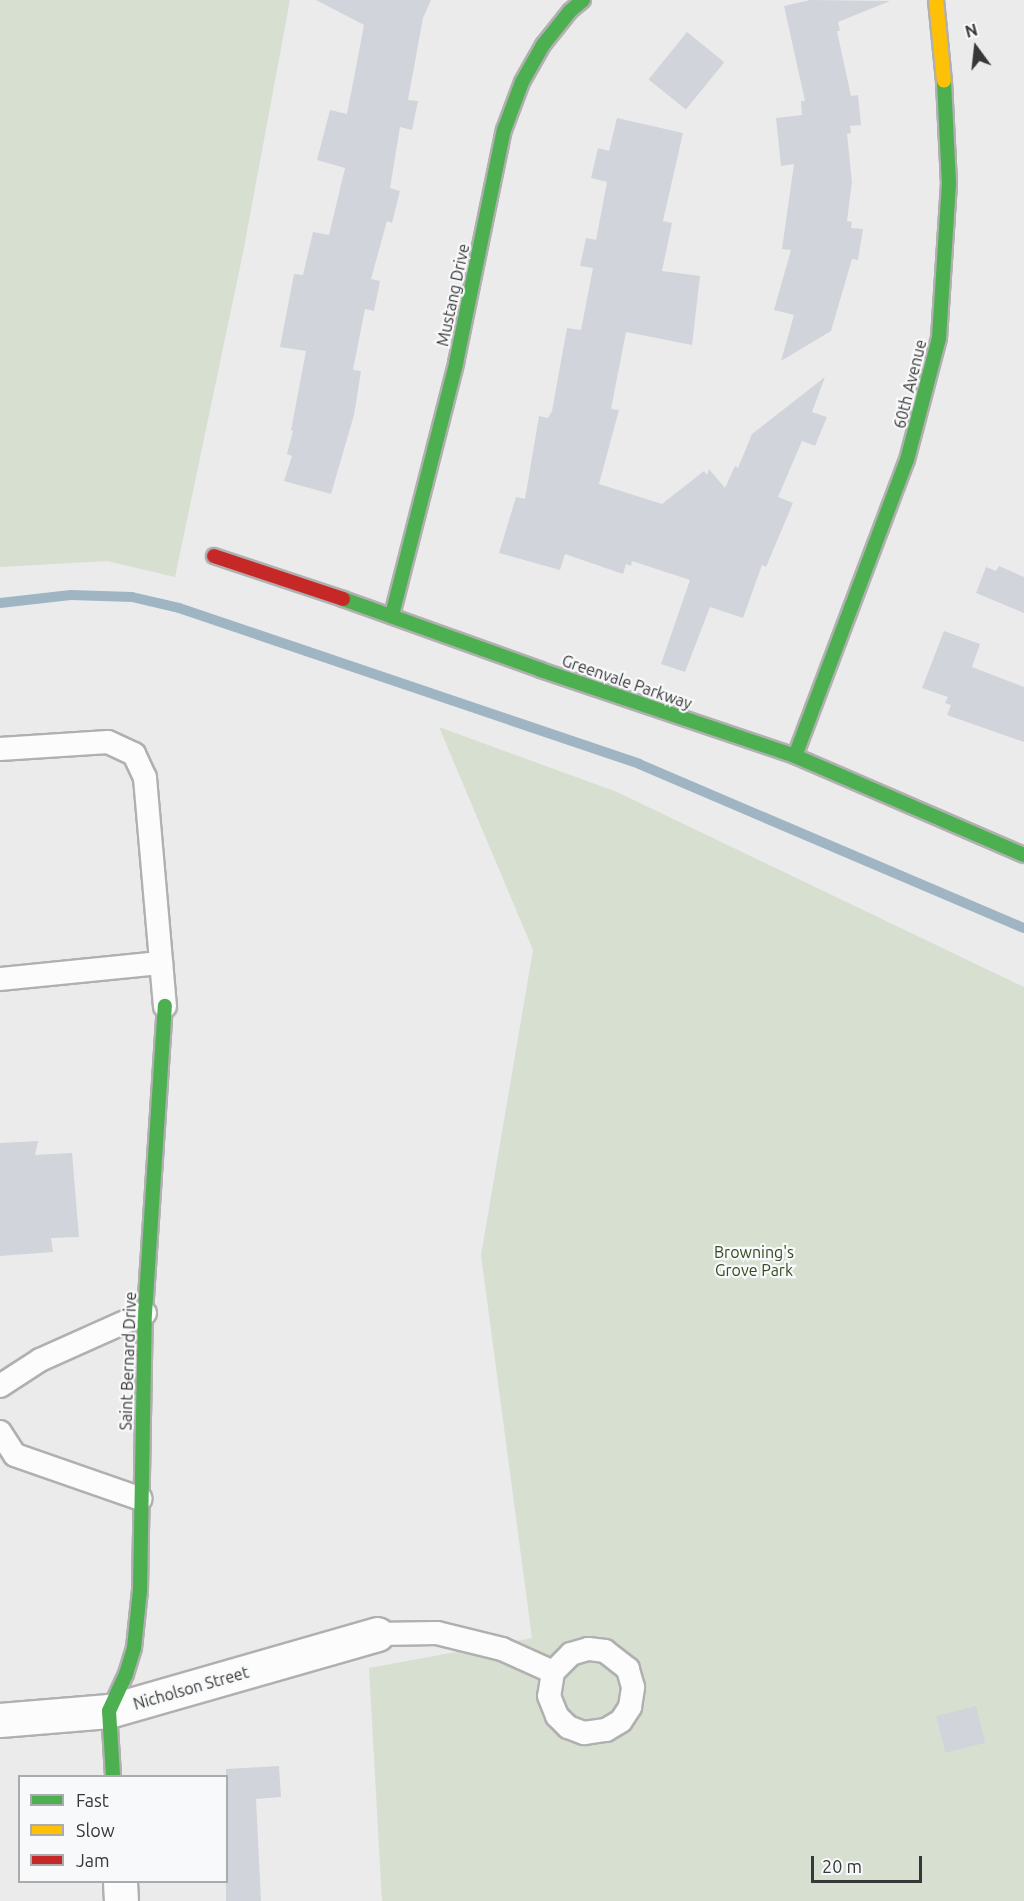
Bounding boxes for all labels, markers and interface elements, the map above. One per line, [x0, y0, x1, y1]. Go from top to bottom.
north arrow [946, 18, 1006, 78]
text: N [963, 20, 979, 41]
street label: Mustang Drive [433, 242, 473, 348]
street label: 60th Avenue [890, 338, 930, 430]
street label: Greenvale Parkway [559, 651, 695, 713]
park label: Browning's Grove Park [714, 1242, 794, 1280]
street label: Saint Bernard Drive [116, 1291, 140, 1431]
street label: Nicholson Street [131, 1662, 251, 1714]
legend [18, 1775, 228, 1883]
text: Fast [76, 1790, 109, 1810]
text: Slow [76, 1820, 115, 1840]
scale bar [814, 1844, 925, 1882]
text: Jam [76, 1850, 110, 1870]
text: 20 m [822, 1856, 862, 1876]

